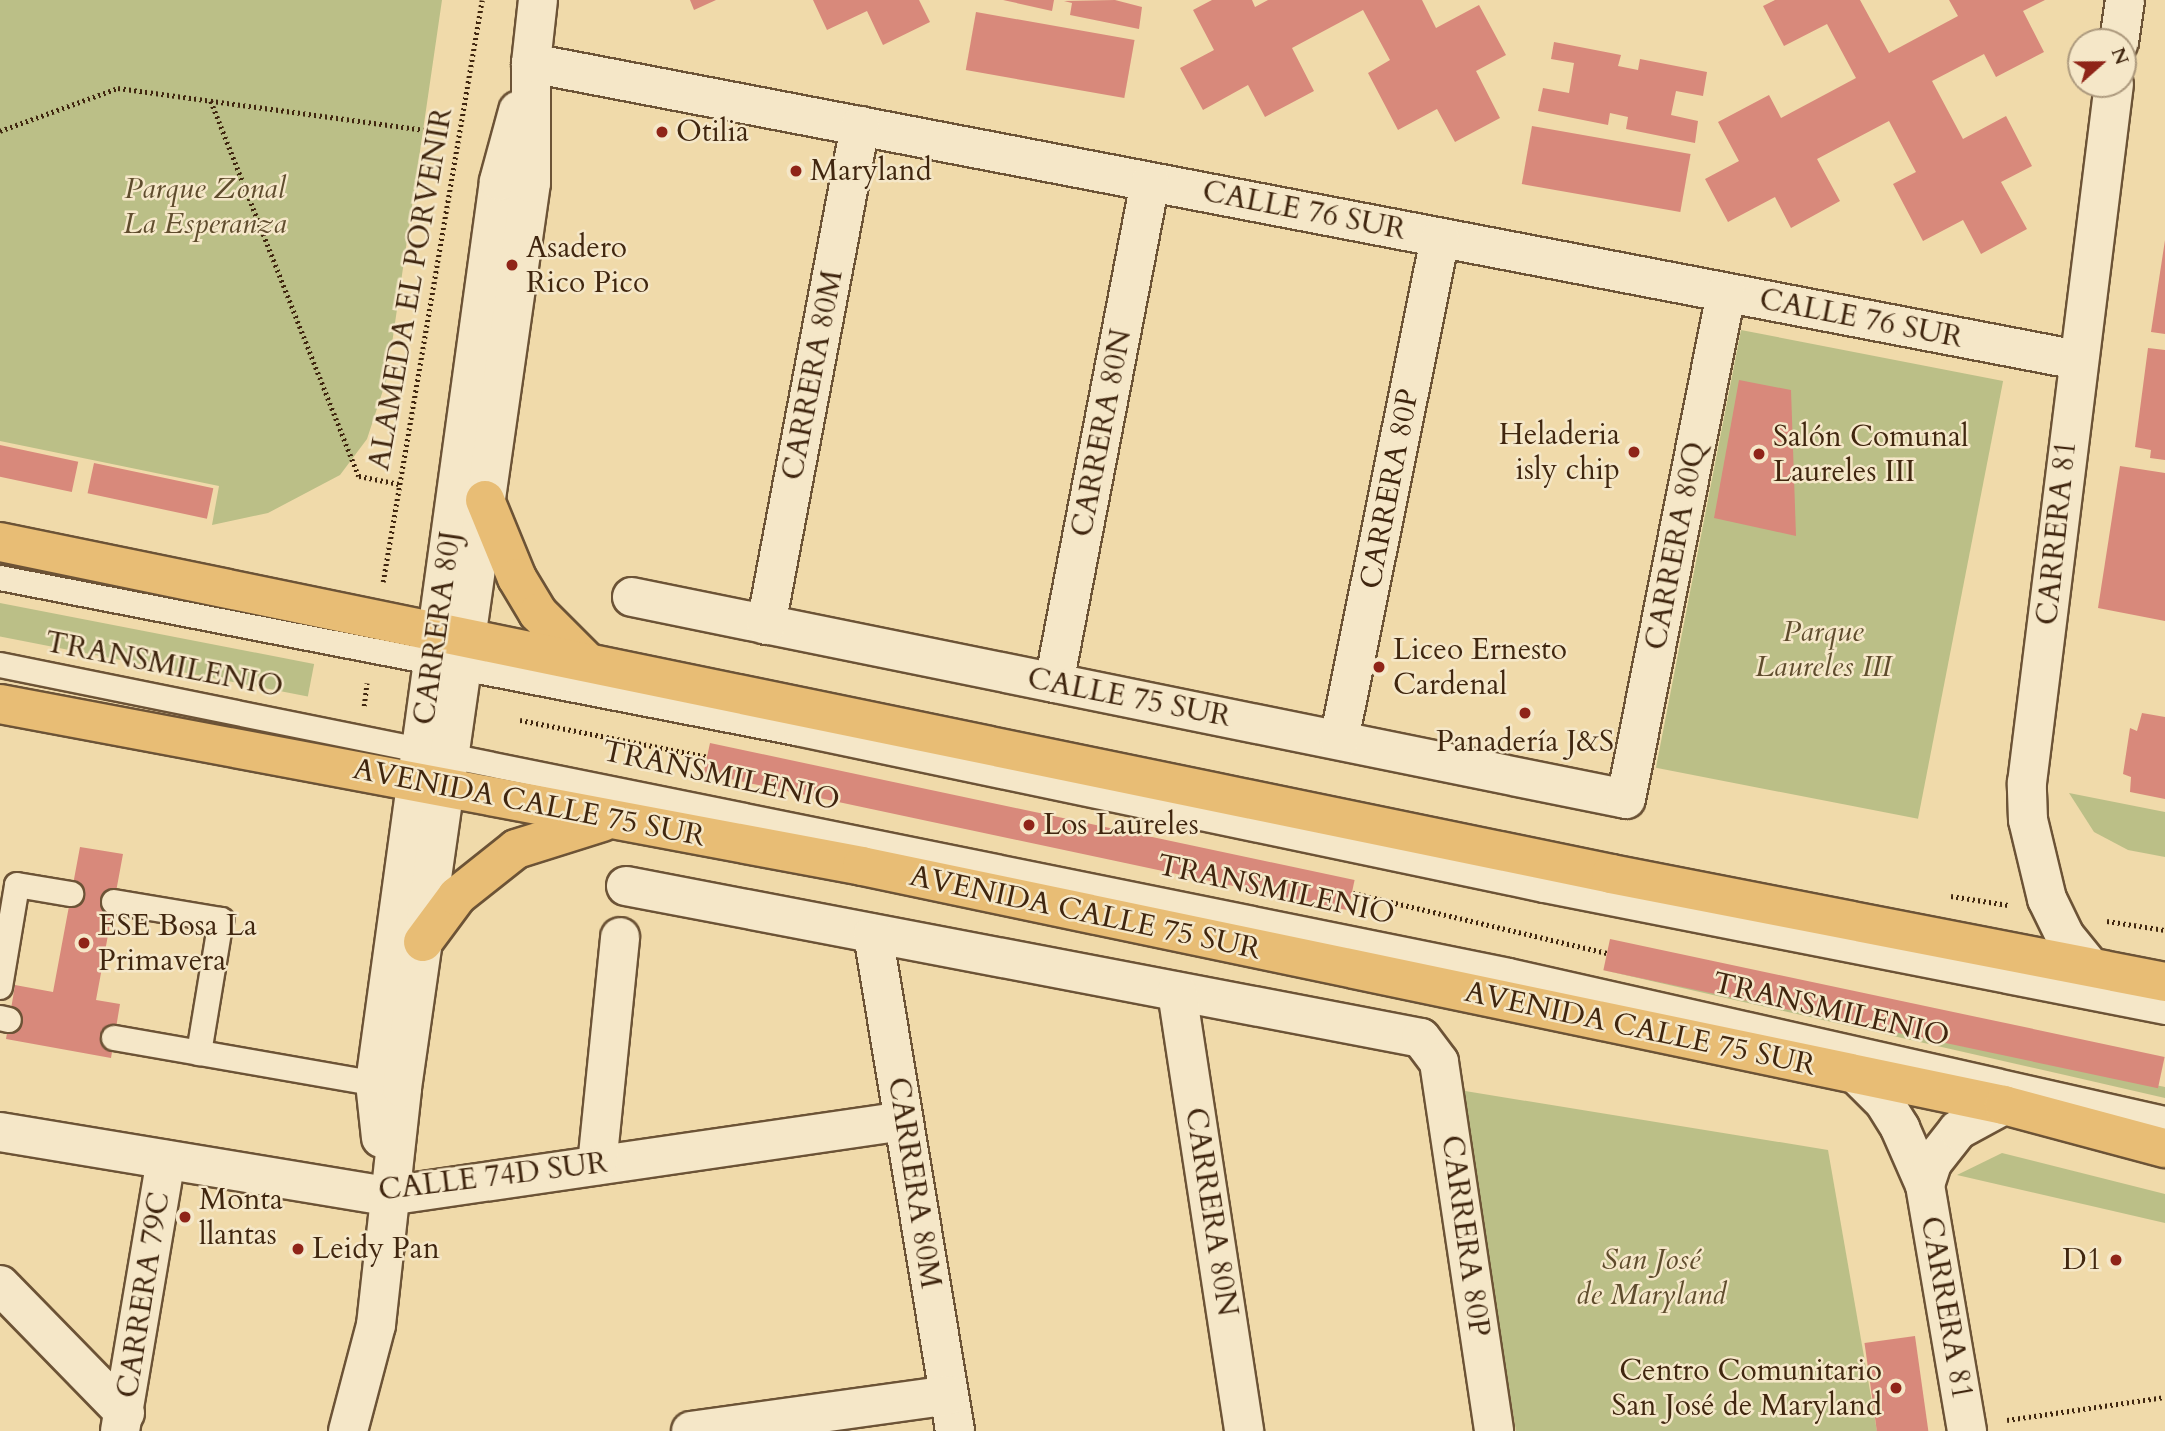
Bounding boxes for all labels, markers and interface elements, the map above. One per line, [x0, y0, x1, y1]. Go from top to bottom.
north arrow [2067, 28, 2137, 98]
text: N [2105, 44, 2135, 69]
street label: ALAMEDA EL PORVENIR [361, 105, 461, 473]
place label: Otilia [676, 114, 749, 150]
marker: Otilia [654, 124, 670, 140]
place label: Maryland [810, 153, 932, 189]
marker: Maryland [788, 163, 804, 179]
park label: Parque Zonal La Esperanza [123, 171, 287, 242]
street label: CALLE 76 SUR [1199, 174, 1409, 248]
place label: Asadero Rico Pico [526, 230, 649, 300]
marker: Asadero Rico Pico [504, 257, 520, 273]
street label: CARRERA 80M [775, 267, 851, 483]
street label: CALLE 76 SUR [1756, 282, 1966, 356]
street label: CARRERA 80N [1064, 326, 1140, 540]
street label: CARRERA 80P [1353, 386, 1427, 592]
place label: Heladeria isly chip [1499, 417, 1620, 488]
place label: Salón Comunal Laureles III [1773, 419, 1969, 490]
street label: CARRERA 80Q [1638, 439, 1714, 653]
street label: CARRERA 81 [2029, 439, 2085, 627]
marker: Heladeria isly chip [1626, 444, 1642, 460]
marker: Salón Comunal Laureles III [1751, 446, 1767, 462]
street label: CARRERA 80J [407, 529, 469, 727]
park label: Parque Laureles III [1755, 614, 1891, 684]
street label: TRANSMILENIO [42, 624, 286, 706]
place label: Liceo Ernesto Cardenal [1393, 632, 1567, 702]
marker: Liceo Ernesto Cardenal [1371, 659, 1387, 675]
street label: CALLE 75 SUR [1024, 661, 1234, 735]
marker: Panadería J&S [1517, 705, 1533, 721]
place label: Panadería J&S [1436, 724, 1614, 760]
street label: TRANSMILENIO [599, 733, 843, 819]
street label: AVENIDA CALLE 75 SUR [350, 751, 708, 855]
place label: Los Laureles [1043, 807, 1199, 843]
marker: Los Laureles [1021, 817, 1037, 833]
street label: TRANSMILENIO [1154, 847, 1398, 933]
street label: AVENIDA CALLE 75 SUR [906, 858, 1264, 968]
place label: ESE Bosa La Primavera [98, 908, 257, 978]
marker: ESE Bosa La Primavera [76, 935, 92, 951]
street label: TRANSMILENIO [1709, 965, 1953, 1055]
street label: AVENIDA CALLE 75 SUR [1461, 974, 1819, 1084]
street label: CARRERA 80M [880, 1075, 948, 1291]
street label: CARRERA 80N [1177, 1105, 1245, 1319]
street label: CARRERA 80P [1433, 1133, 1497, 1339]
street label: CALLE 74D SUR [376, 1145, 610, 1209]
place label: Monta llantas [199, 1182, 283, 1252]
street label: CARRERA 79C [110, 1189, 178, 1401]
marker: Monta llantas [177, 1209, 193, 1225]
street label: CARRERA 81 [1912, 1214, 1980, 1402]
place label: Leidy Pan [312, 1231, 440, 1267]
marker: Leidy Pan [290, 1241, 306, 1257]
park label: San José de Maryland [1576, 1242, 1726, 1312]
place label: D1 [2062, 1242, 2102, 1278]
marker: D1 [2108, 1252, 2124, 1268]
place label: Centro Comunitario San José de Maryland [1612, 1353, 1882, 1424]
marker: Centro Comunitario San José de Maryland [1888, 1380, 1904, 1396]

